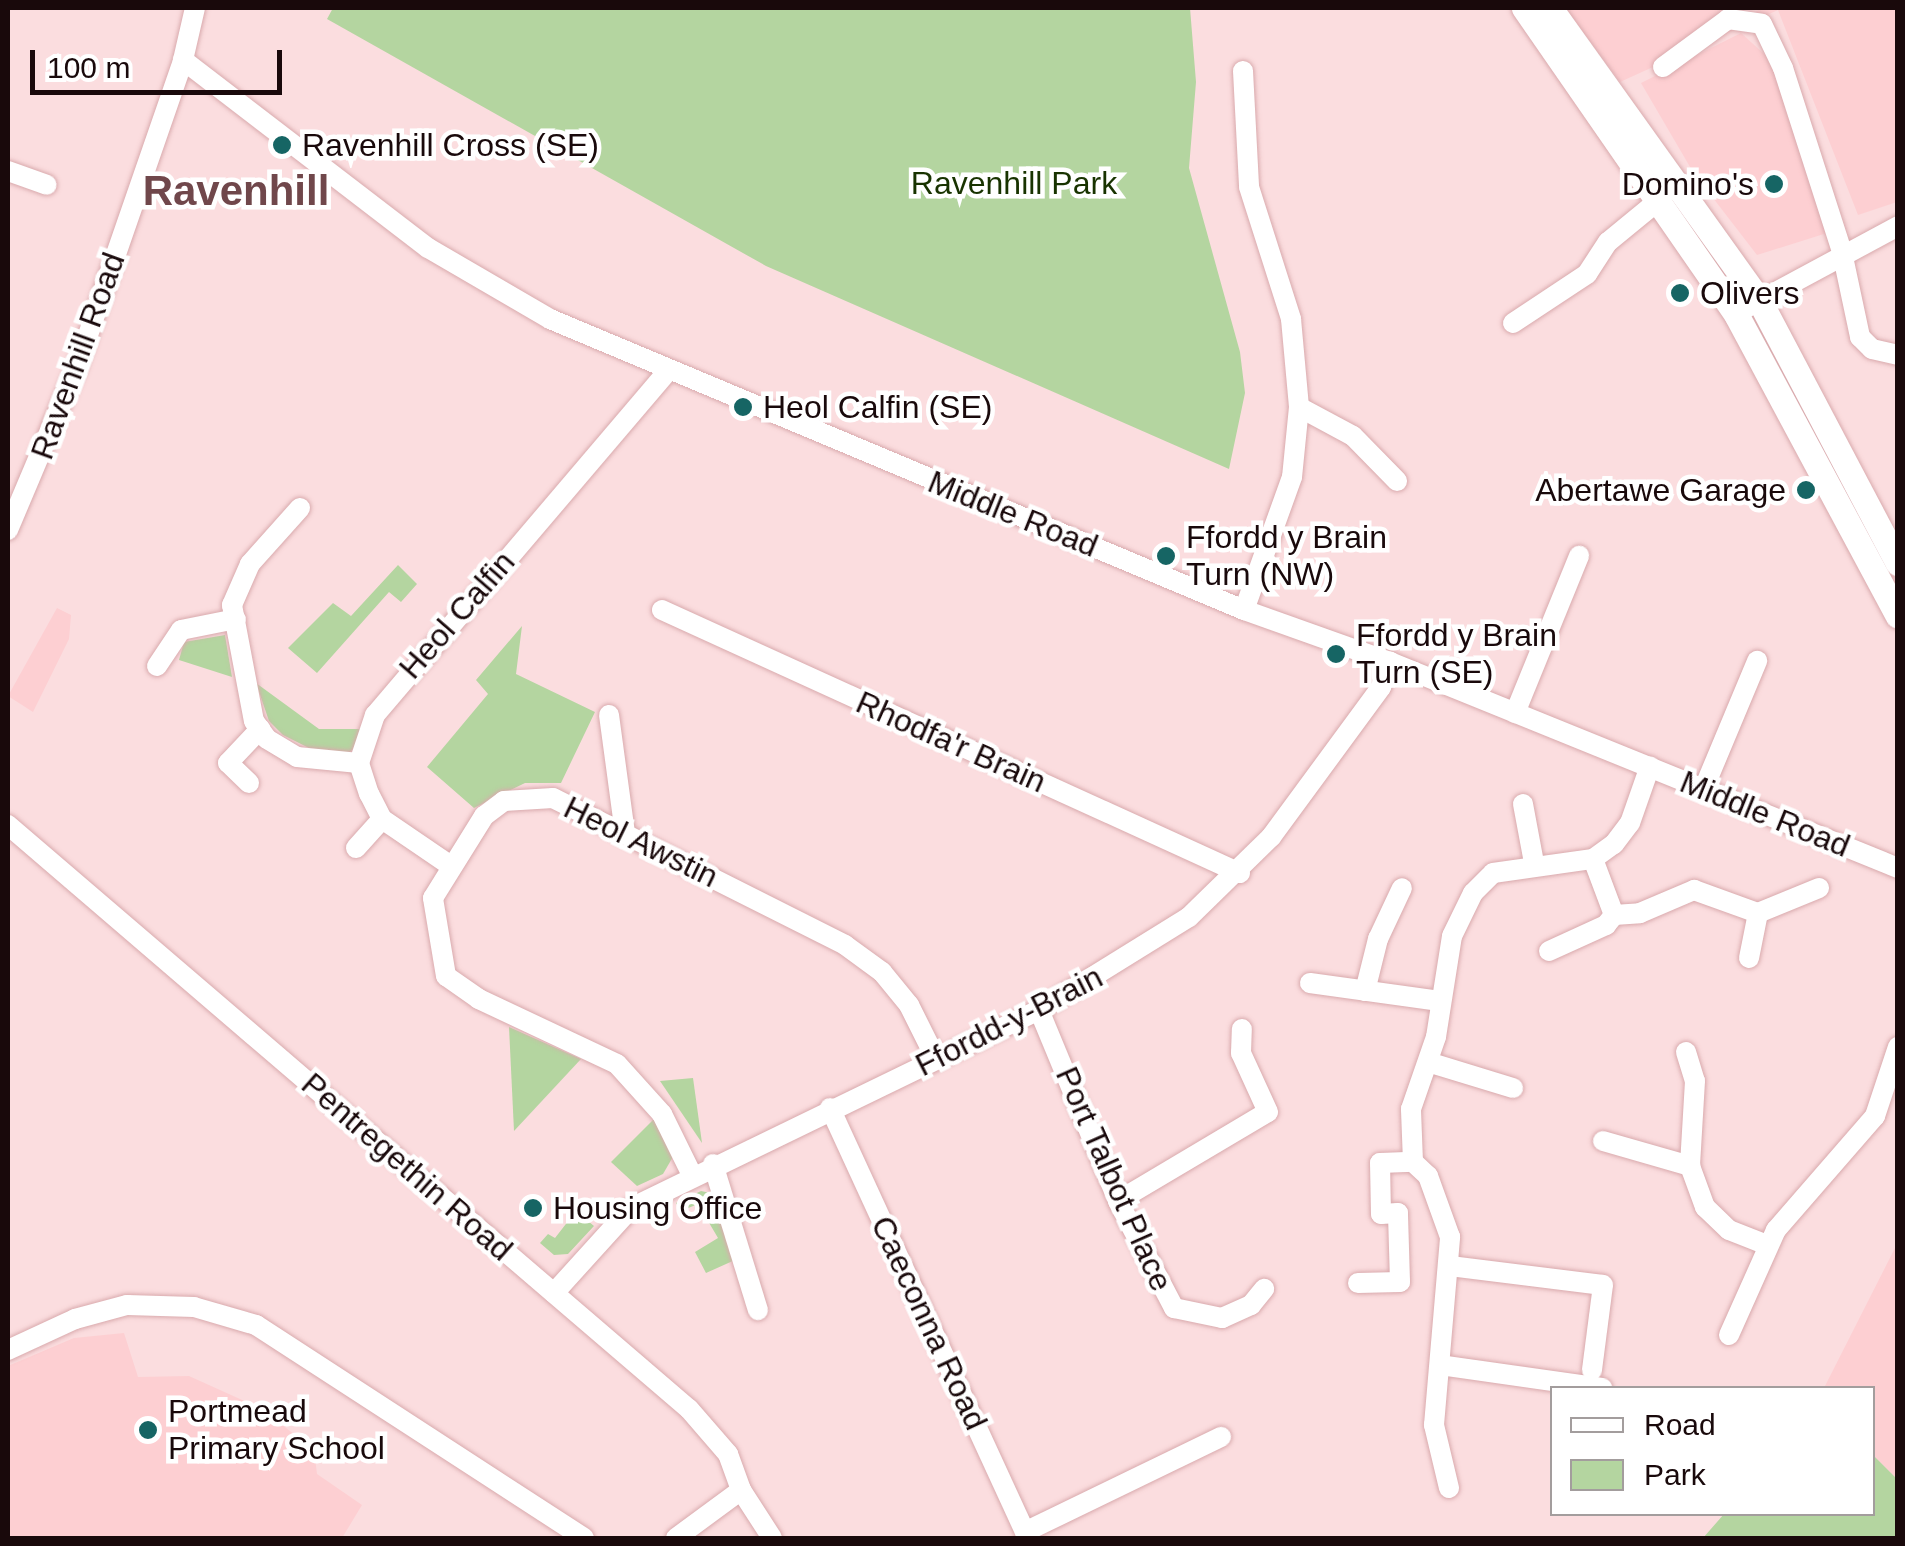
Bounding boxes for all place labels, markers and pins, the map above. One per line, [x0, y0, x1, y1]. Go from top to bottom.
place label: Ravenhill Cross (SE) [302, 126, 599, 164]
marker: Ravenhill Cross (SE) [271, 134, 293, 156]
place label: Domino's [1622, 165, 1754, 203]
marker: Domino's [1763, 173, 1785, 195]
place label: Olivers [1700, 274, 1800, 312]
marker: Olivers [1669, 282, 1691, 304]
place label: Heol Calfin (SE) [763, 388, 992, 426]
marker: Heol Calfin (SE) [732, 396, 754, 418]
place label: Abertawe Garage [1535, 471, 1786, 509]
marker: Abertawe Garage [1795, 479, 1817, 501]
place label: Ffordd y Brain Turn (NW) [1186, 519, 1387, 594]
marker: Ffordd y Brain Turn (NW) [1155, 545, 1177, 567]
place label: Ffordd y Brain Turn (SE) [1356, 617, 1557, 692]
marker: Ffordd y Brain Turn (SE) [1325, 643, 1347, 665]
place label: Housing Office [553, 1189, 762, 1227]
marker: Housing Office [522, 1197, 544, 1219]
place label: Portmead Primary School [168, 1393, 385, 1468]
marker: Portmead Primary School [137, 1419, 159, 1441]

